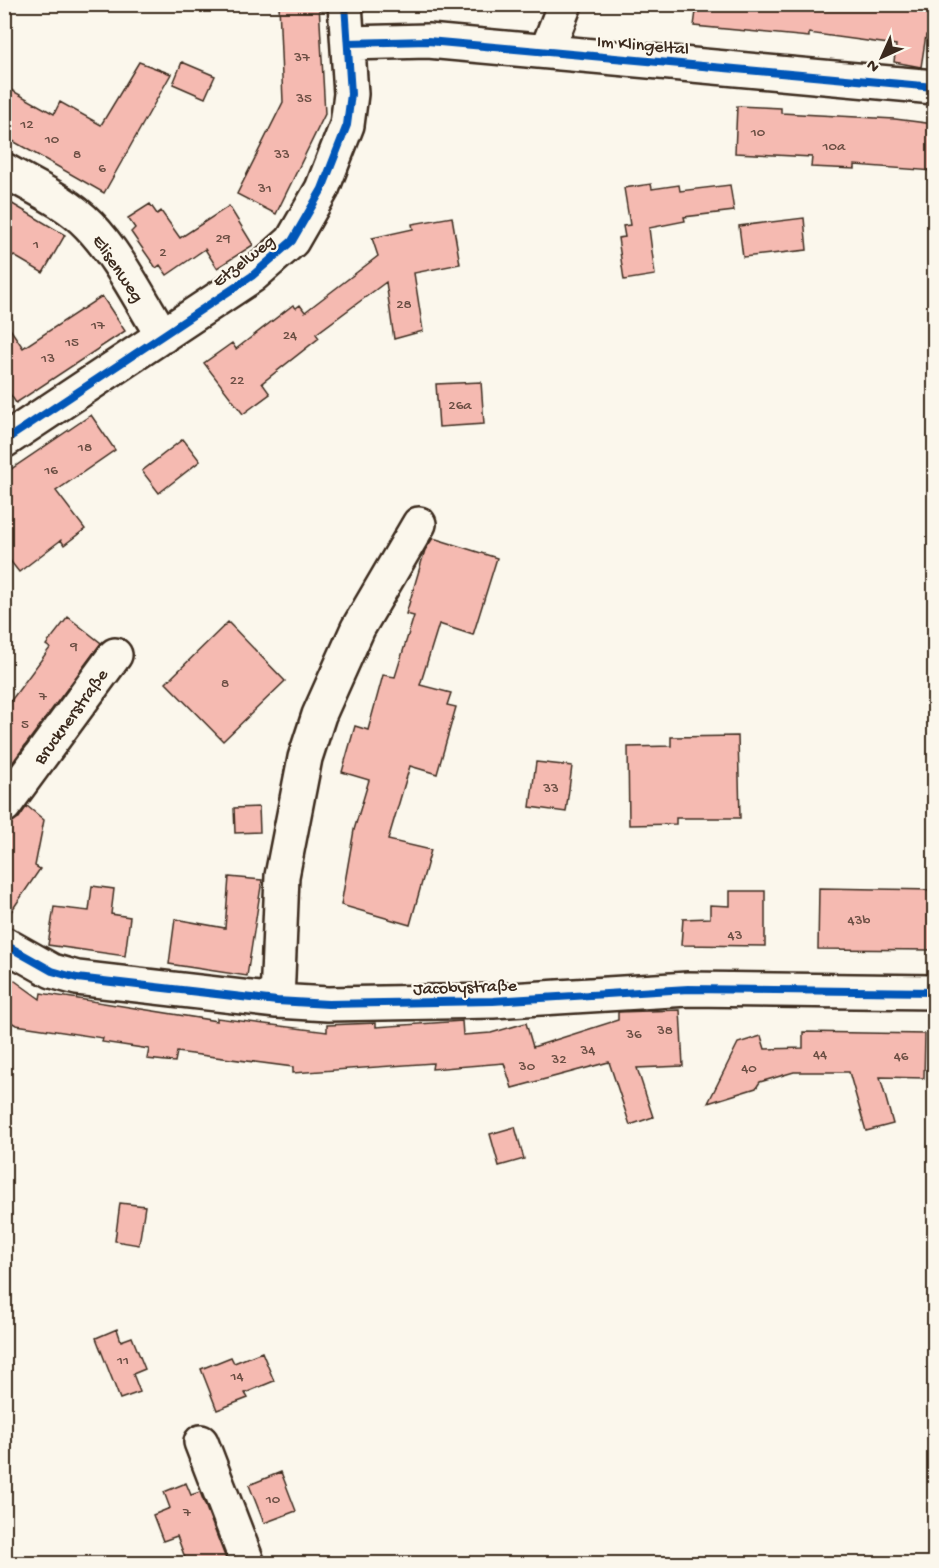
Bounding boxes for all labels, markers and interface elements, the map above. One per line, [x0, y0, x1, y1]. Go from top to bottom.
north arrow [852, 27, 912, 87]
street label: Im Klingeltal [596, 32, 690, 61]
house number: 37 [293, 49, 311, 67]
text: N [863, 54, 884, 76]
house number: 35 [295, 90, 312, 108]
house number: 12 [19, 116, 34, 134]
house number: 10 [750, 124, 766, 142]
house number: 10 [44, 131, 60, 149]
house number: 10a [822, 138, 846, 156]
house number: 8 [73, 146, 81, 164]
house number: 33 [273, 146, 290, 164]
house number: 6 [98, 160, 106, 178]
house number: 31 [257, 180, 272, 198]
house number: 29 [216, 230, 231, 248]
street label: Etzelweg [209, 231, 280, 293]
street label: Elisenweg [87, 232, 147, 307]
house number: 1 [32, 236, 39, 254]
house number: 2 [159, 244, 167, 262]
house number: 28 [396, 296, 412, 314]
house number: 17 [90, 317, 106, 335]
house number: 24 [283, 327, 297, 345]
house number: 15 [64, 334, 79, 352]
house number: 13 [40, 350, 55, 368]
house number: 22 [230, 372, 244, 390]
house number: 26a [448, 397, 472, 415]
house number: 18 [77, 439, 92, 457]
house number: 16 [43, 462, 58, 480]
house number: 9 [69, 638, 78, 656]
street label: Brucknerstraße [30, 665, 114, 770]
house number: 8 [221, 675, 229, 693]
house number: 7 [38, 688, 48, 706]
house number: 5 [21, 716, 29, 734]
house number: 33 [542, 780, 559, 798]
house number: 43b [848, 912, 870, 930]
house number: 43 [728, 927, 743, 945]
street label: Jacobystraße [413, 976, 518, 1001]
house number: 38 [656, 1022, 673, 1040]
house number: 36 [625, 1026, 642, 1044]
house number: 34 [580, 1042, 595, 1060]
house number: 44 [813, 1046, 827, 1064]
house number: 46 [894, 1048, 909, 1066]
house number: 32 [550, 1051, 567, 1069]
house number: 30 [518, 1058, 536, 1076]
house number: 40 [741, 1060, 757, 1078]
house number: 11 [116, 1352, 129, 1370]
house number: 14 [229, 1368, 244, 1386]
house number: 10 [265, 1491, 281, 1509]
house number: 7 [182, 1504, 192, 1522]

